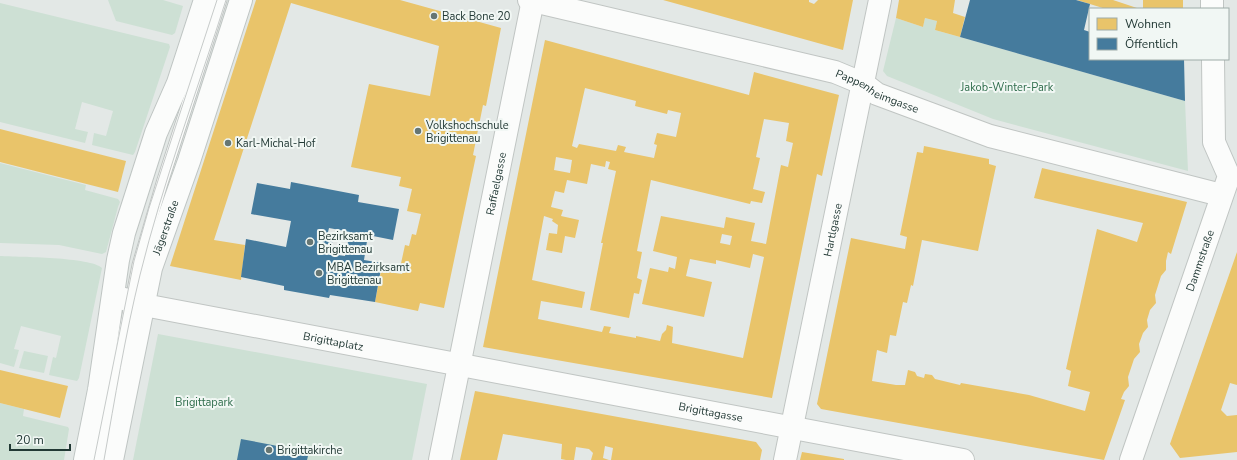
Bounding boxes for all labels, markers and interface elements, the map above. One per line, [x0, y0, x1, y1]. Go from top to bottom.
legend [1089, 8, 1229, 60]
place label: Back Bone 20 [442, 9, 511, 24]
marker: Back Bone 20 [429, 11, 439, 21]
text: Wohnen [1125, 16, 1171, 32]
text: Öffentlich [1125, 36, 1178, 52]
street label: Pappenheimgasse [833, 66, 921, 116]
park label: Jakob-Winter-Park [960, 80, 1054, 95]
place label: Volkshochschule Brigittenau [425, 118, 509, 146]
marker: Volkshochschule Brigittenau [413, 126, 423, 136]
place label: Karl-Michal-Hof [236, 136, 316, 151]
marker: Karl-Michal-Hof [223, 138, 233, 148]
street label: Raffaelgasse [482, 151, 510, 216]
street label: Jägerstraße [148, 198, 182, 258]
street label: Hartlgasse [820, 202, 845, 258]
street label: Dammstraße [1182, 228, 1217, 293]
place label: Bezirksamt Brigittenau [318, 229, 373, 257]
marker: Bezirksamt Brigittenau [305, 237, 315, 247]
place label: MBA Bezirksamt Brigittenau [327, 260, 409, 288]
marker: MBA Bezirksamt Brigittenau [314, 268, 324, 278]
street label: Brigittaplatz [302, 328, 365, 354]
park label: Brigittapark [175, 395, 233, 410]
street label: Brigittagasse [677, 399, 744, 425]
scale bar [10, 426, 70, 452]
text: 20 m [16, 432, 44, 448]
place label: Brigittakirche [277, 443, 343, 458]
marker: Brigittakirche [264, 445, 274, 455]

